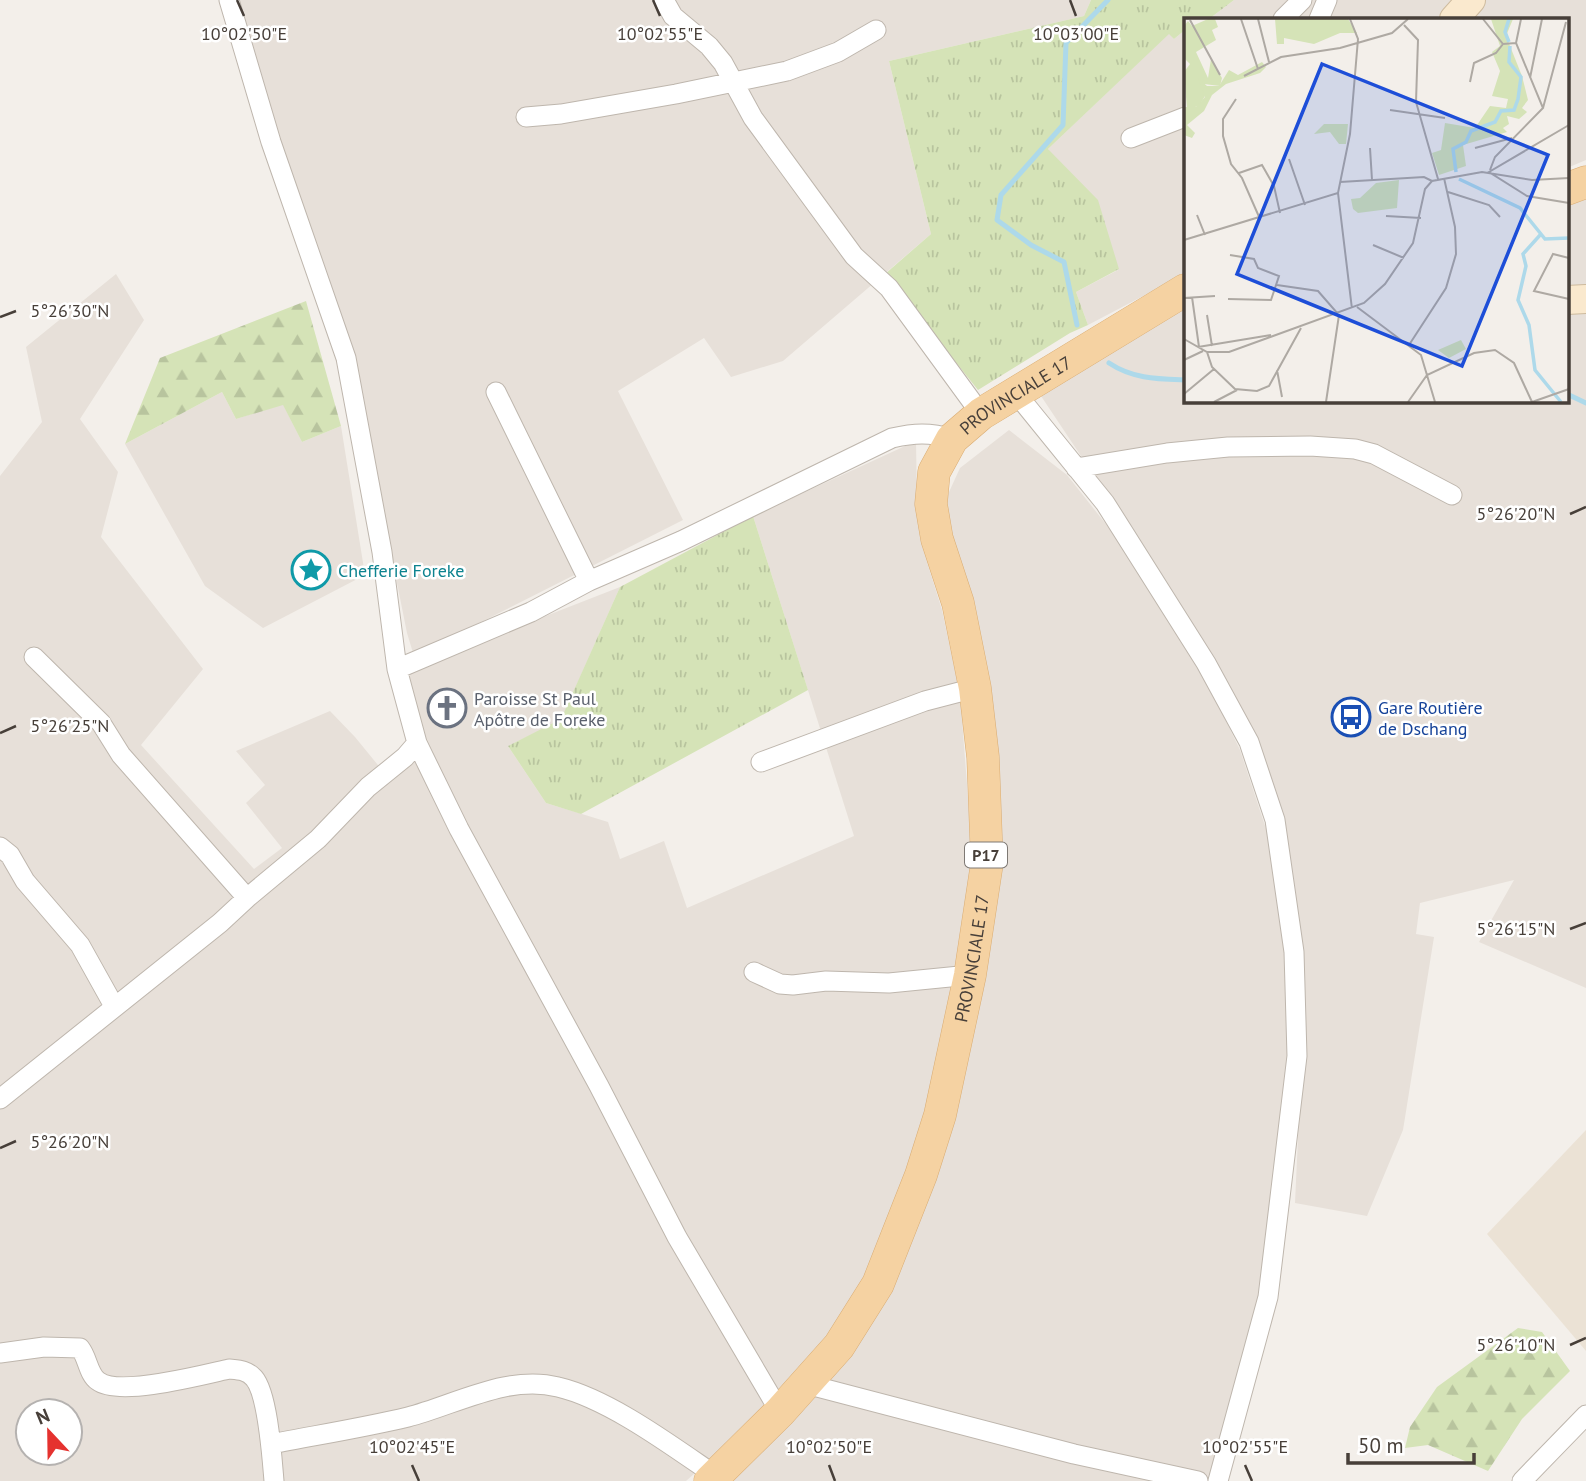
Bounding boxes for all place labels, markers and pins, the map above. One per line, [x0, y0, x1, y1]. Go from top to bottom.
place icon: Chefferie Foreke [290, 549, 332, 591]
place label: Chefferie Foreke [338, 559, 464, 582]
church icon: Paroisse St Paul Apôtre de Foreke [426, 687, 468, 729]
place label: Paroisse St Paul Apôtre de Foreke [474, 687, 606, 731]
bus stop icon: Gare Routière de Dschang [1330, 696, 1372, 738]
place label: Gare Routière de Dschang [1378, 696, 1483, 740]

